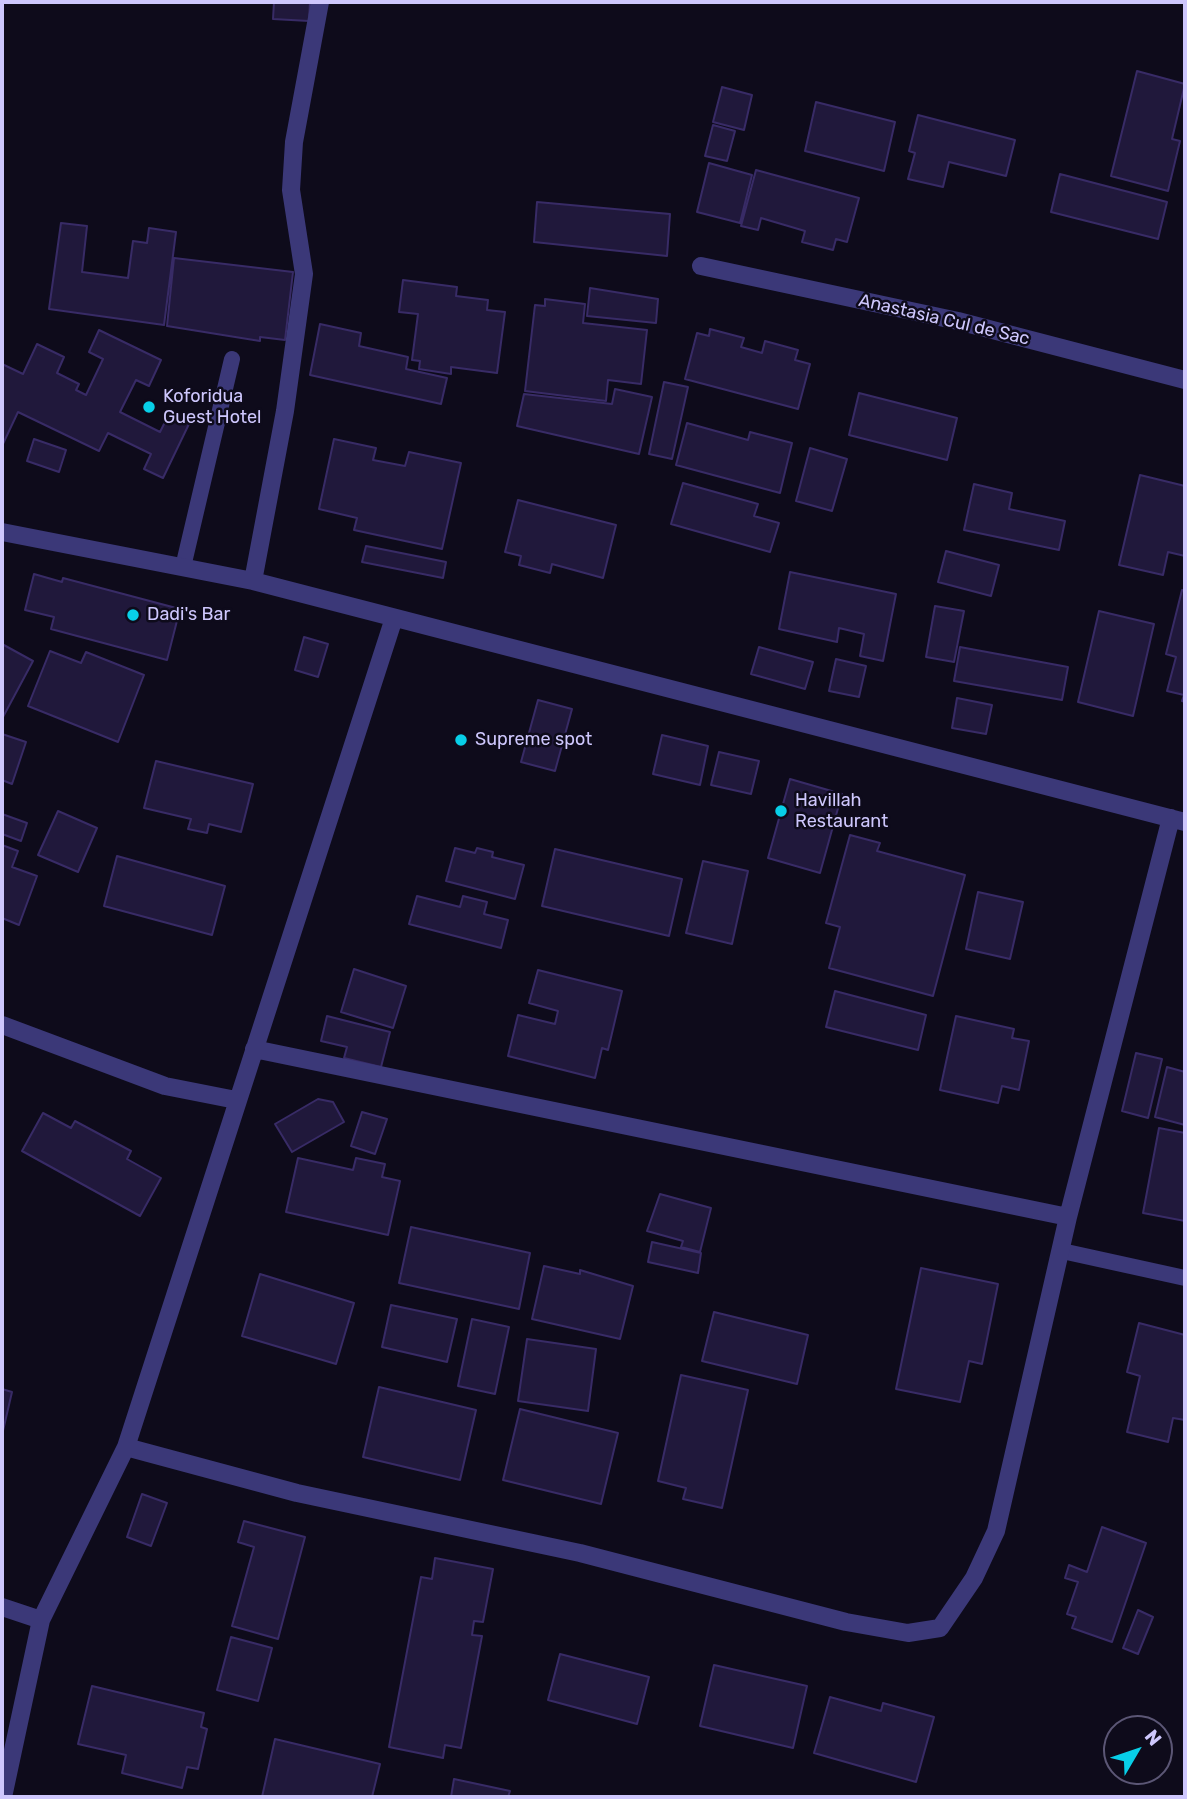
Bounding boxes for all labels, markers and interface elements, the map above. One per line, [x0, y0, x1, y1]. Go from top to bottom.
street label: Anastasia Cul de Sac [856, 290, 1032, 350]
place label: Koforidua Guest Hotel [163, 386, 261, 428]
marker: Koforidua Guest Hotel [141, 399, 157, 415]
place label: Dadi's Bar [147, 604, 230, 626]
marker: Dadi's Bar [125, 607, 141, 623]
place label: Supreme spot [475, 729, 592, 751]
marker: Supreme spot [453, 732, 469, 748]
place label: Havillah Restaurant [795, 790, 888, 832]
marker: Havillah Restaurant [773, 803, 789, 819]
north arrow [1103, 1715, 1173, 1785]
text: N [1140, 1725, 1166, 1750]

